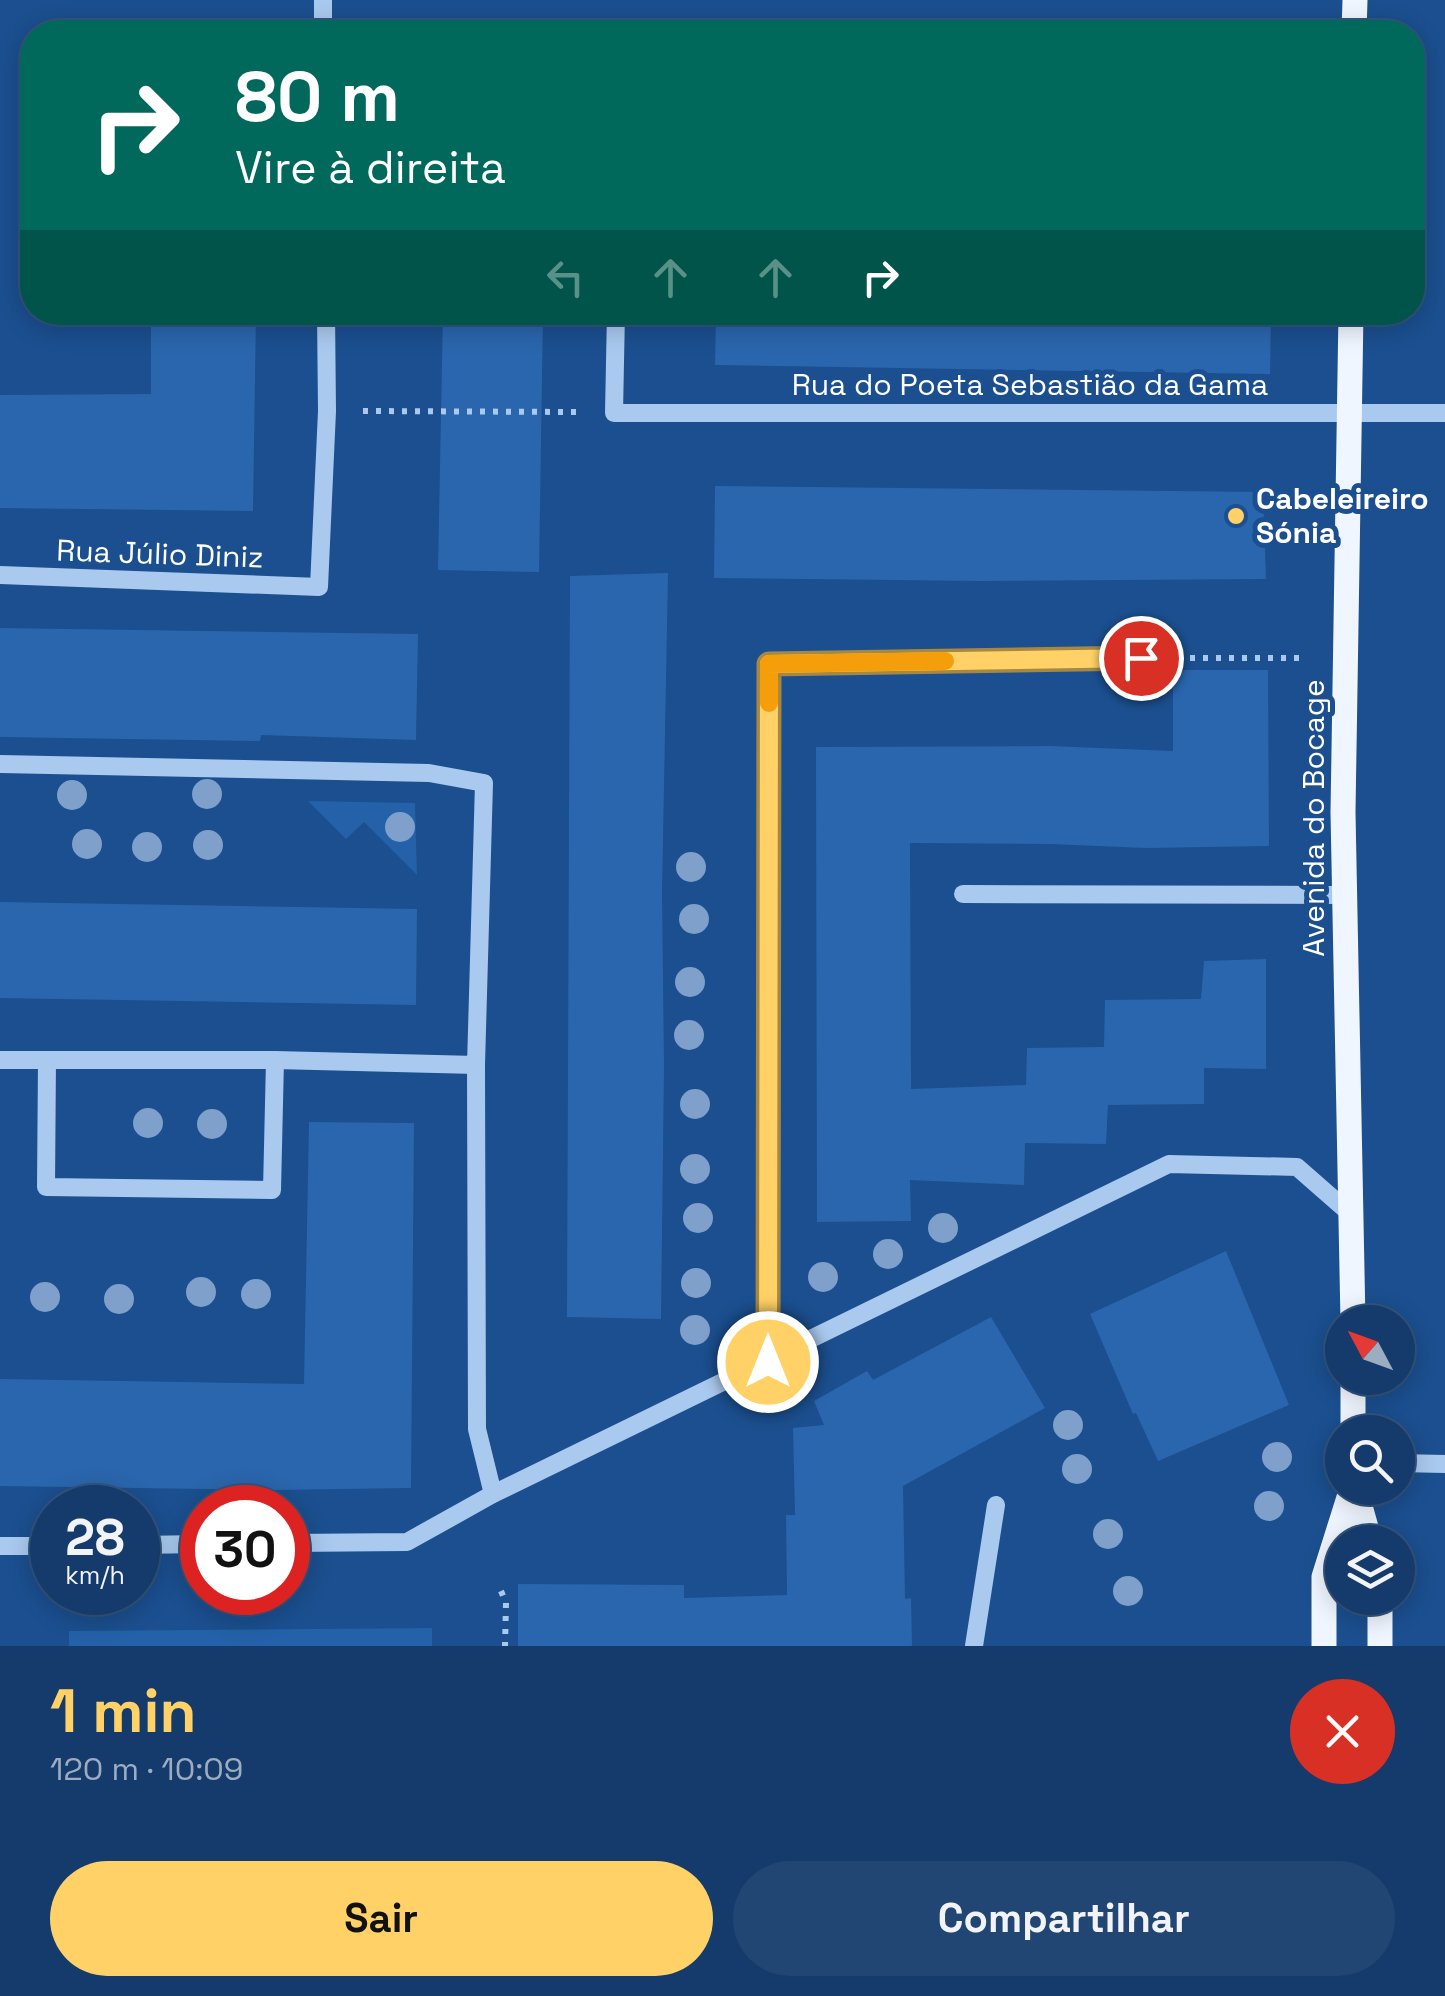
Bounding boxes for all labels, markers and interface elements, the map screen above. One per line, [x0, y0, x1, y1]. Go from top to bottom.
text: 80 m [235, 52, 400, 141]
icon: right [70, 60, 200, 190]
text: Vire à direita [235, 139, 506, 196]
icon: left [538, 250, 593, 305]
icon: ahead [643, 250, 698, 305]
icon: ahead [748, 250, 803, 305]
icon: right [853, 250, 908, 305]
street label: Rua do Poeta Sebastião da Gama [792, 365, 1268, 404]
place label: Cabeleireiro Sónia [1256, 479, 1429, 552]
marker: Cabeleireiro Sónia [1225, 505, 1247, 527]
street label: Rua Júlio Diniz [56, 530, 264, 577]
pin [1099, 616, 1184, 701]
icon: arrive [1114, 631, 1169, 686]
street label: Avenida do Bocage [1294, 679, 1333, 957]
north arrow [1325, 1305, 1415, 1395]
map controls [1325, 1305, 1415, 1615]
position arrow [716, 1310, 820, 1414]
button: search [1325, 1415, 1415, 1505]
speed limit sign: 30 [180, 1485, 310, 1615]
text: 28 [65, 1506, 125, 1570]
button: layers [1325, 1525, 1415, 1615]
text: km/h [65, 1559, 125, 1591]
text: 1 min [50, 1673, 197, 1750]
button: close [1290, 1679, 1395, 1784]
text: 120 m · 10:09 [50, 1749, 243, 1789]
button: Sair [50, 1861, 713, 1976]
button: Compartilhar [733, 1861, 1395, 1976]

